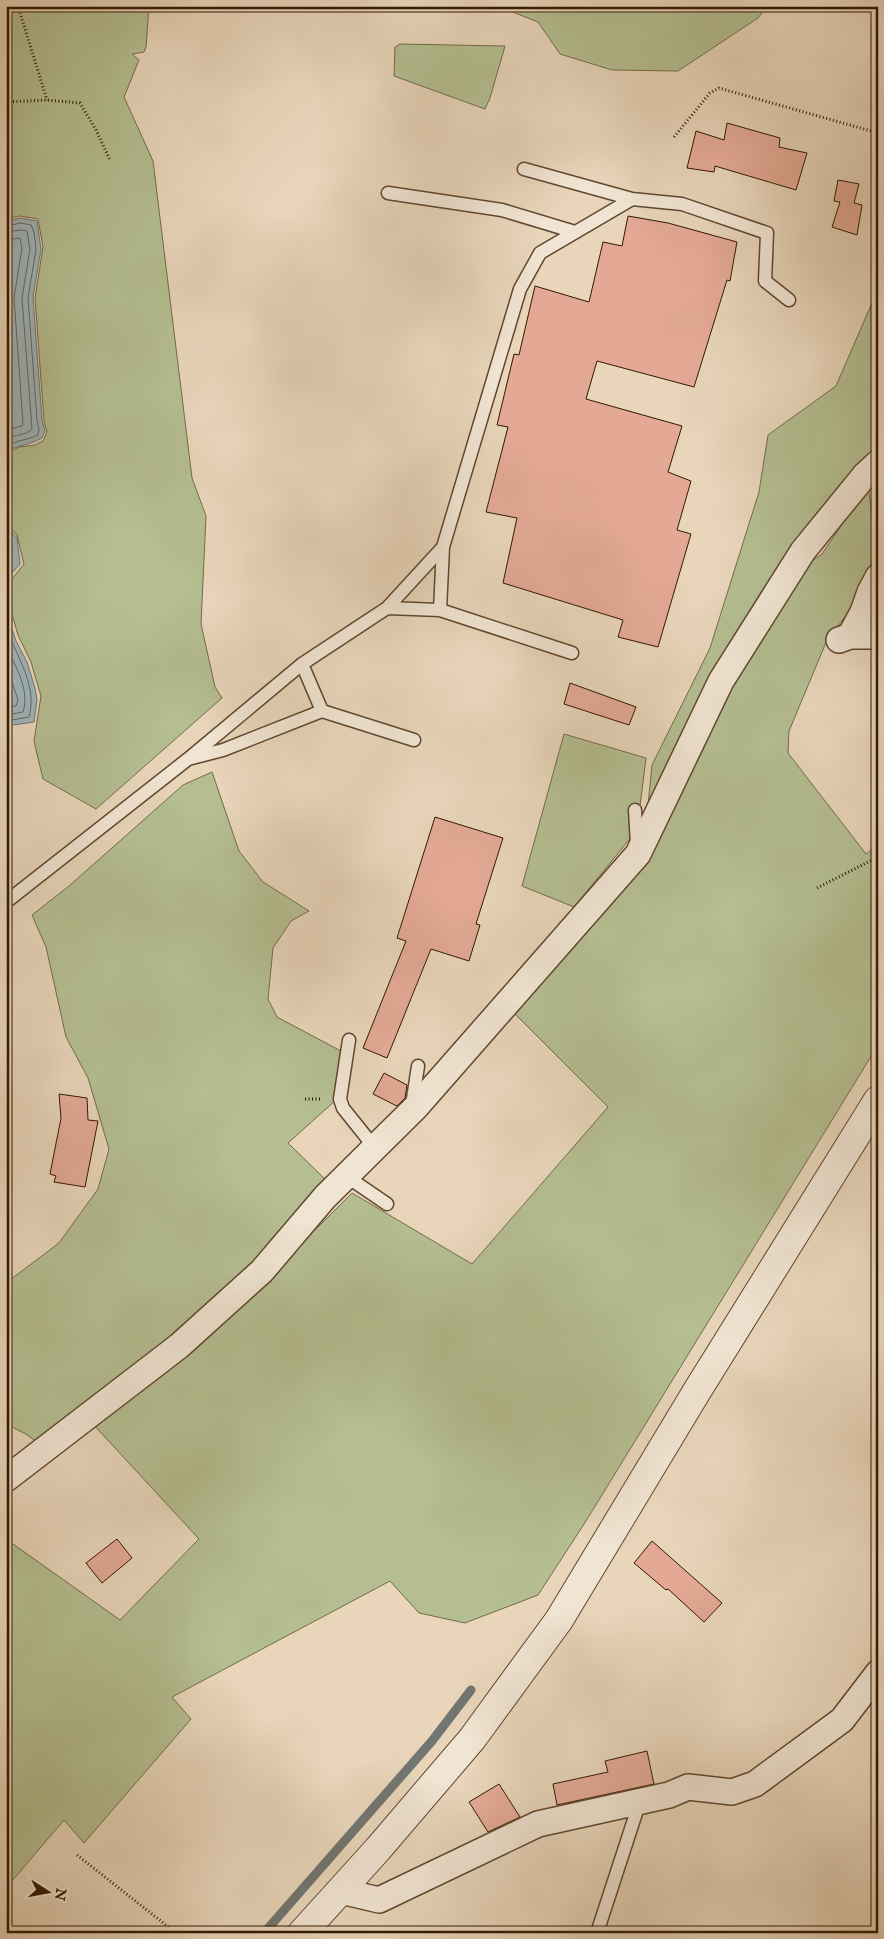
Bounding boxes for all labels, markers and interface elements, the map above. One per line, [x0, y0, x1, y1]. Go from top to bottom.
north arrow [22, 1866, 72, 1916]
text: N [50, 1886, 70, 1902]

